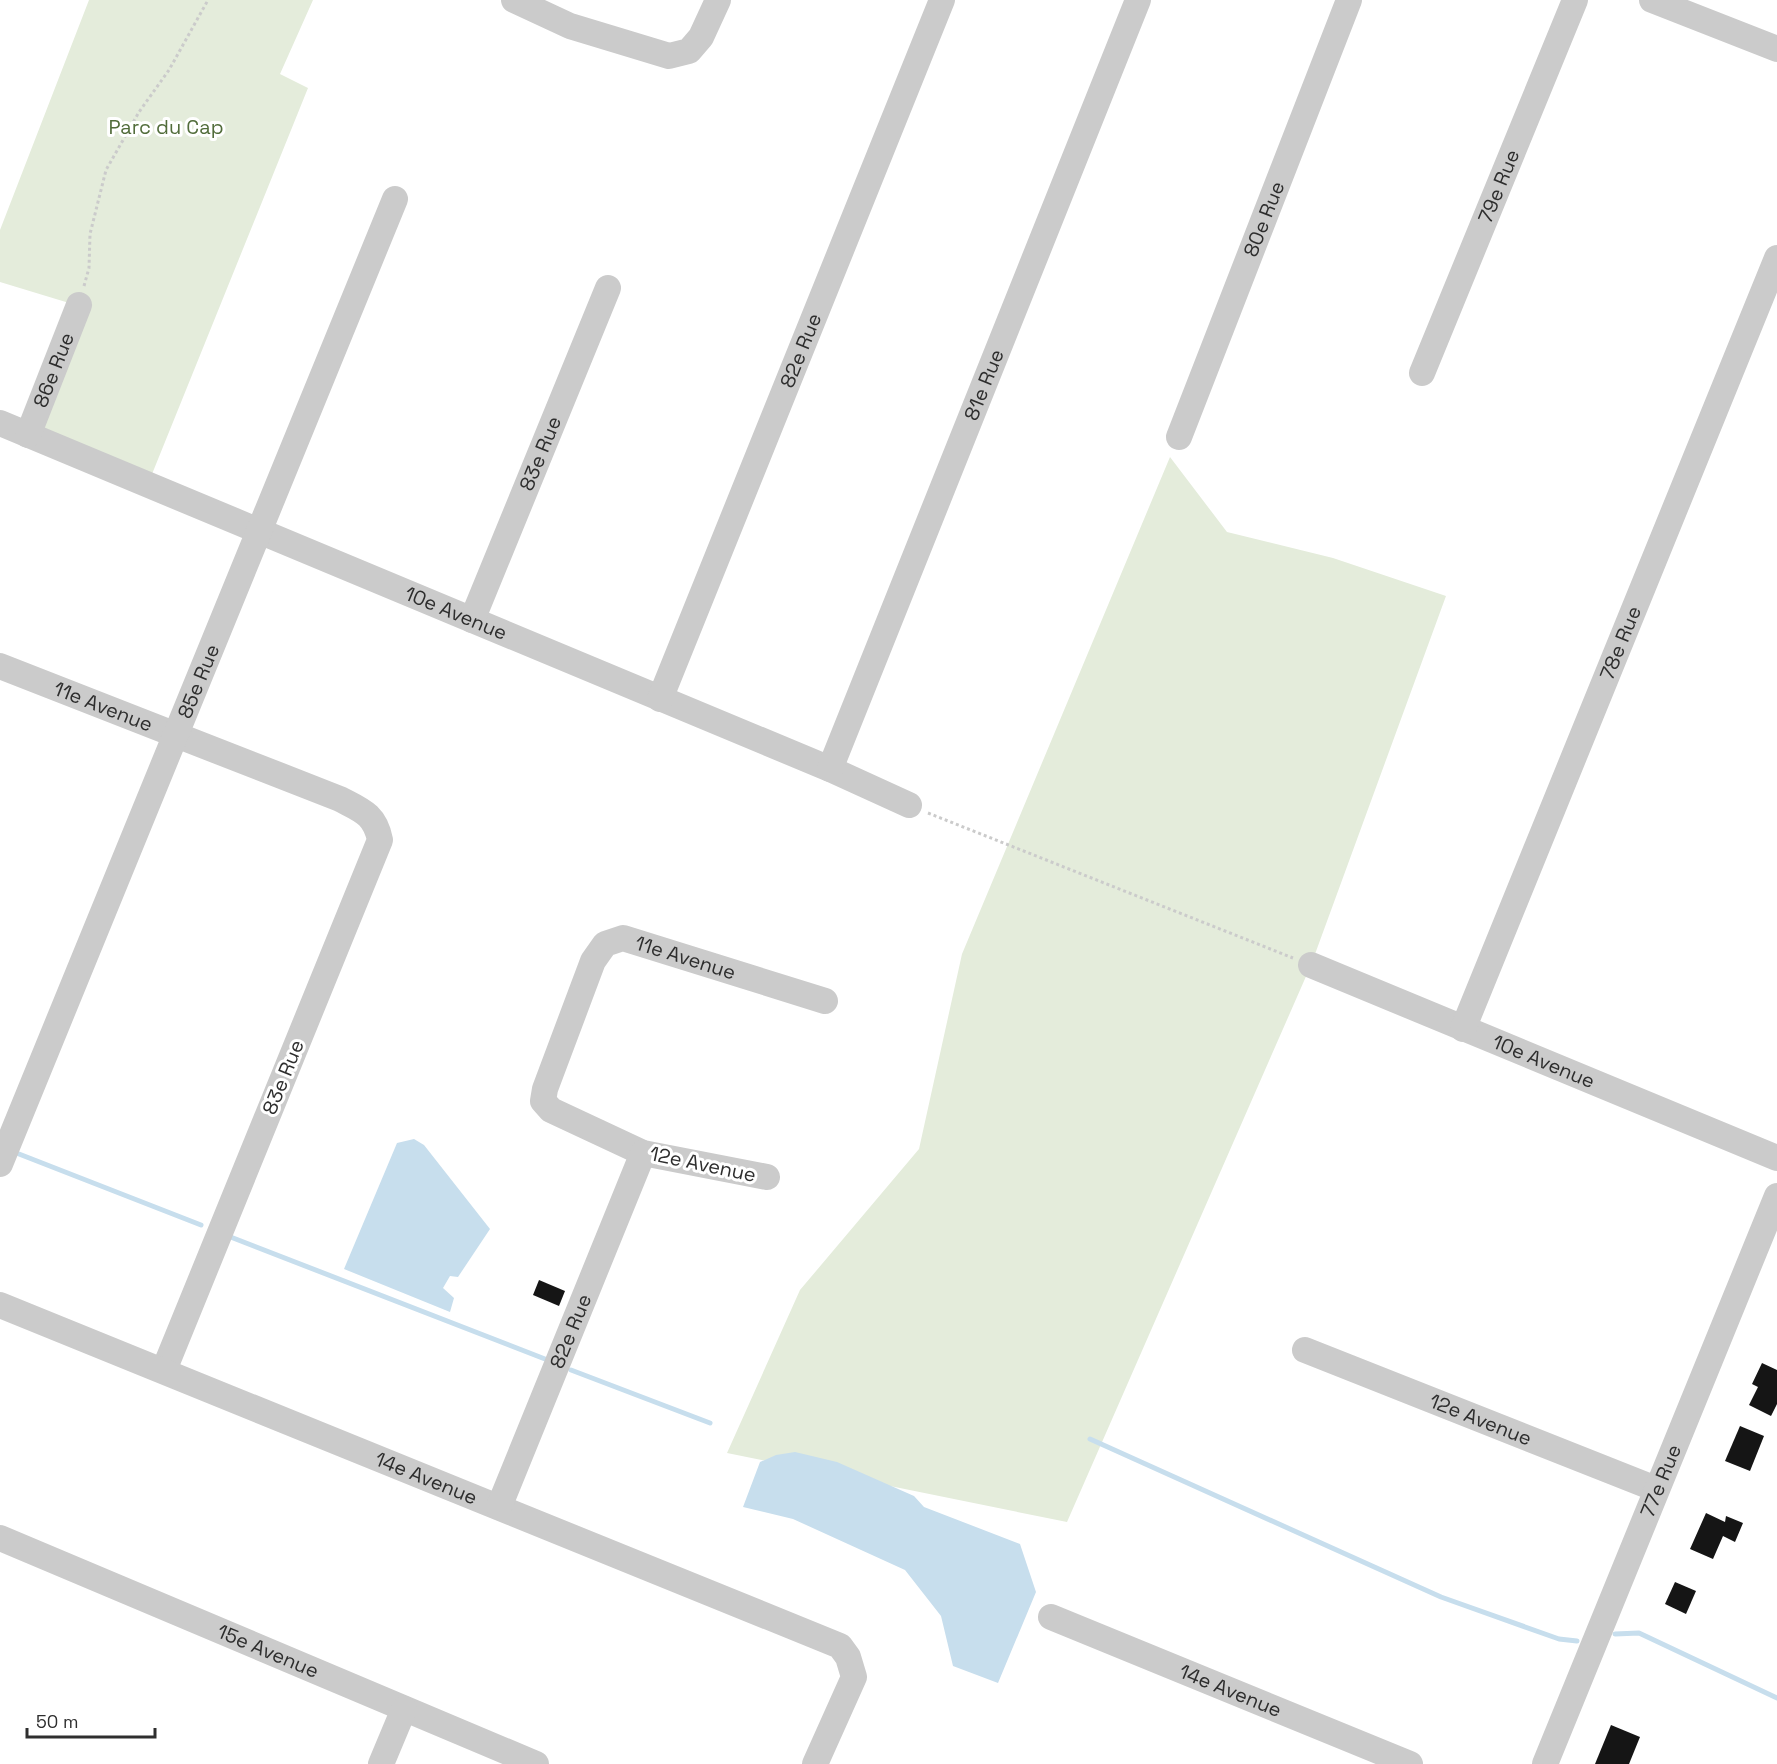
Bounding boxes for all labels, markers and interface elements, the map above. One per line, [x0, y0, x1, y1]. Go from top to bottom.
park label: Parc du Cap [108, 114, 224, 140]
street label: 79e Rue [1472, 145, 1525, 227]
street label: 80e Rue [1237, 177, 1290, 260]
street label: 82e Rue [774, 309, 827, 391]
street label: 86e Rue [27, 329, 80, 411]
street label: 81e Rue [958, 345, 1010, 424]
street label: 83e Rue [513, 412, 567, 495]
street label: 10e Avenue [401, 580, 511, 646]
street label: 78e Rue [1594, 602, 1647, 684]
street label: 85e Rue [172, 640, 225, 722]
street label: 11e Avenue [50, 675, 157, 738]
street label: 11e Avenue [632, 930, 739, 985]
street label: 10e Avenue [1489, 1029, 1599, 1094]
street label: 83e Rue [256, 1036, 310, 1118]
street label: 12e Avenue [648, 1140, 758, 1188]
street label: 82e Rue [544, 1290, 597, 1372]
street label: 12e Avenue [1426, 1388, 1536, 1452]
street label: 77e Rue [1634, 1441, 1687, 1521]
street label: 14e Avenue [371, 1446, 481, 1510]
street label: 15e Avenue [213, 1618, 323, 1684]
street label: 14e Avenue [1176, 1658, 1286, 1723]
scale bar [27, 1701, 154, 1739]
text: 50 m [36, 1710, 78, 1733]

